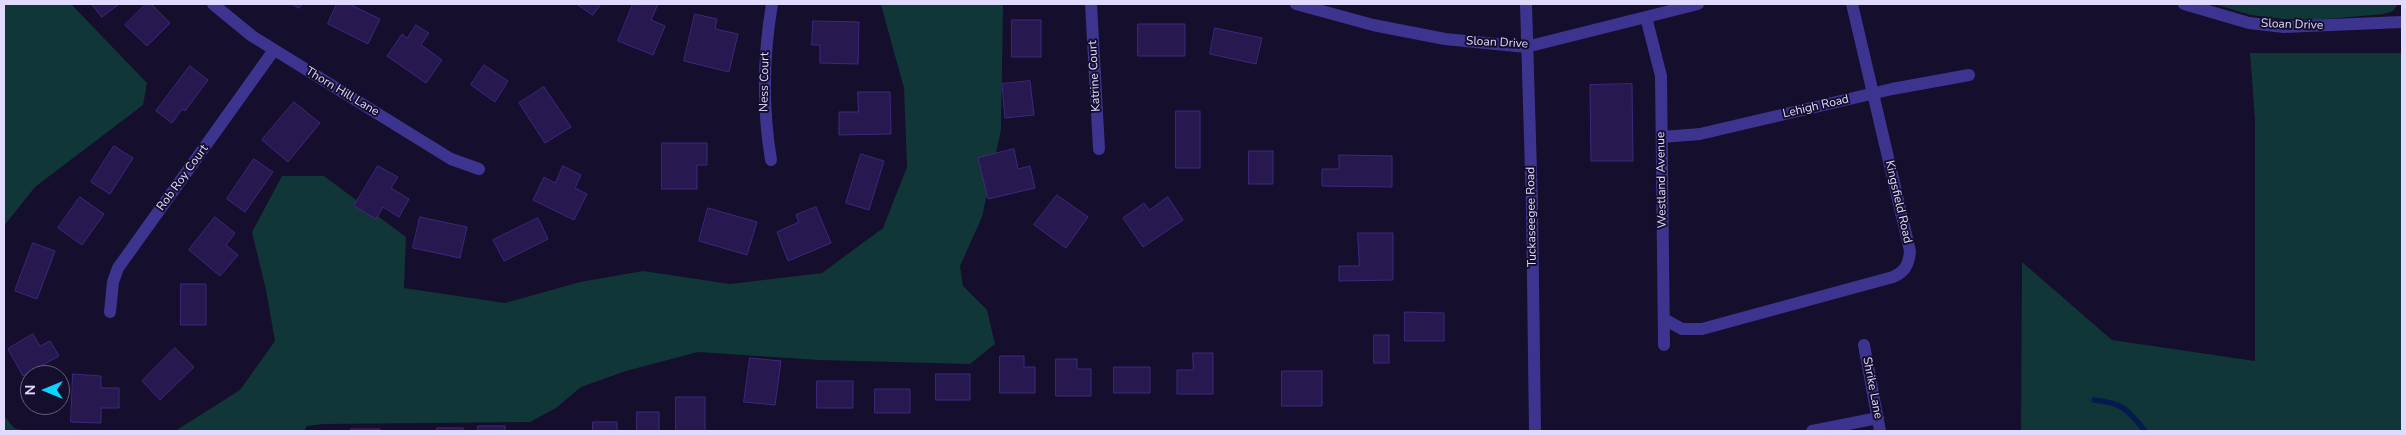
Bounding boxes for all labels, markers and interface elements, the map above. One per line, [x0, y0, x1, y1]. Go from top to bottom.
street label: Sloan Drive [2261, 17, 2323, 33]
street label: Sloan Drive [1466, 34, 1528, 52]
street label: Katrine Court [1086, 40, 1104, 112]
street label: Ness Court [757, 52, 773, 112]
street label: Thorn Hill Lane [303, 64, 381, 120]
street label: Lehigh Road [1782, 92, 1850, 122]
street label: Westland Avenue [1654, 132, 1670, 228]
street label: Rob Roy Court [154, 142, 212, 214]
street label: Kingsfield Road [1881, 159, 1915, 245]
street label: Tuckaseegee Road [1524, 167, 1540, 267]
street label: Shrike Lane [1859, 356, 1885, 420]
north arrow [20, 365, 70, 415]
text: N [21, 385, 40, 395]

